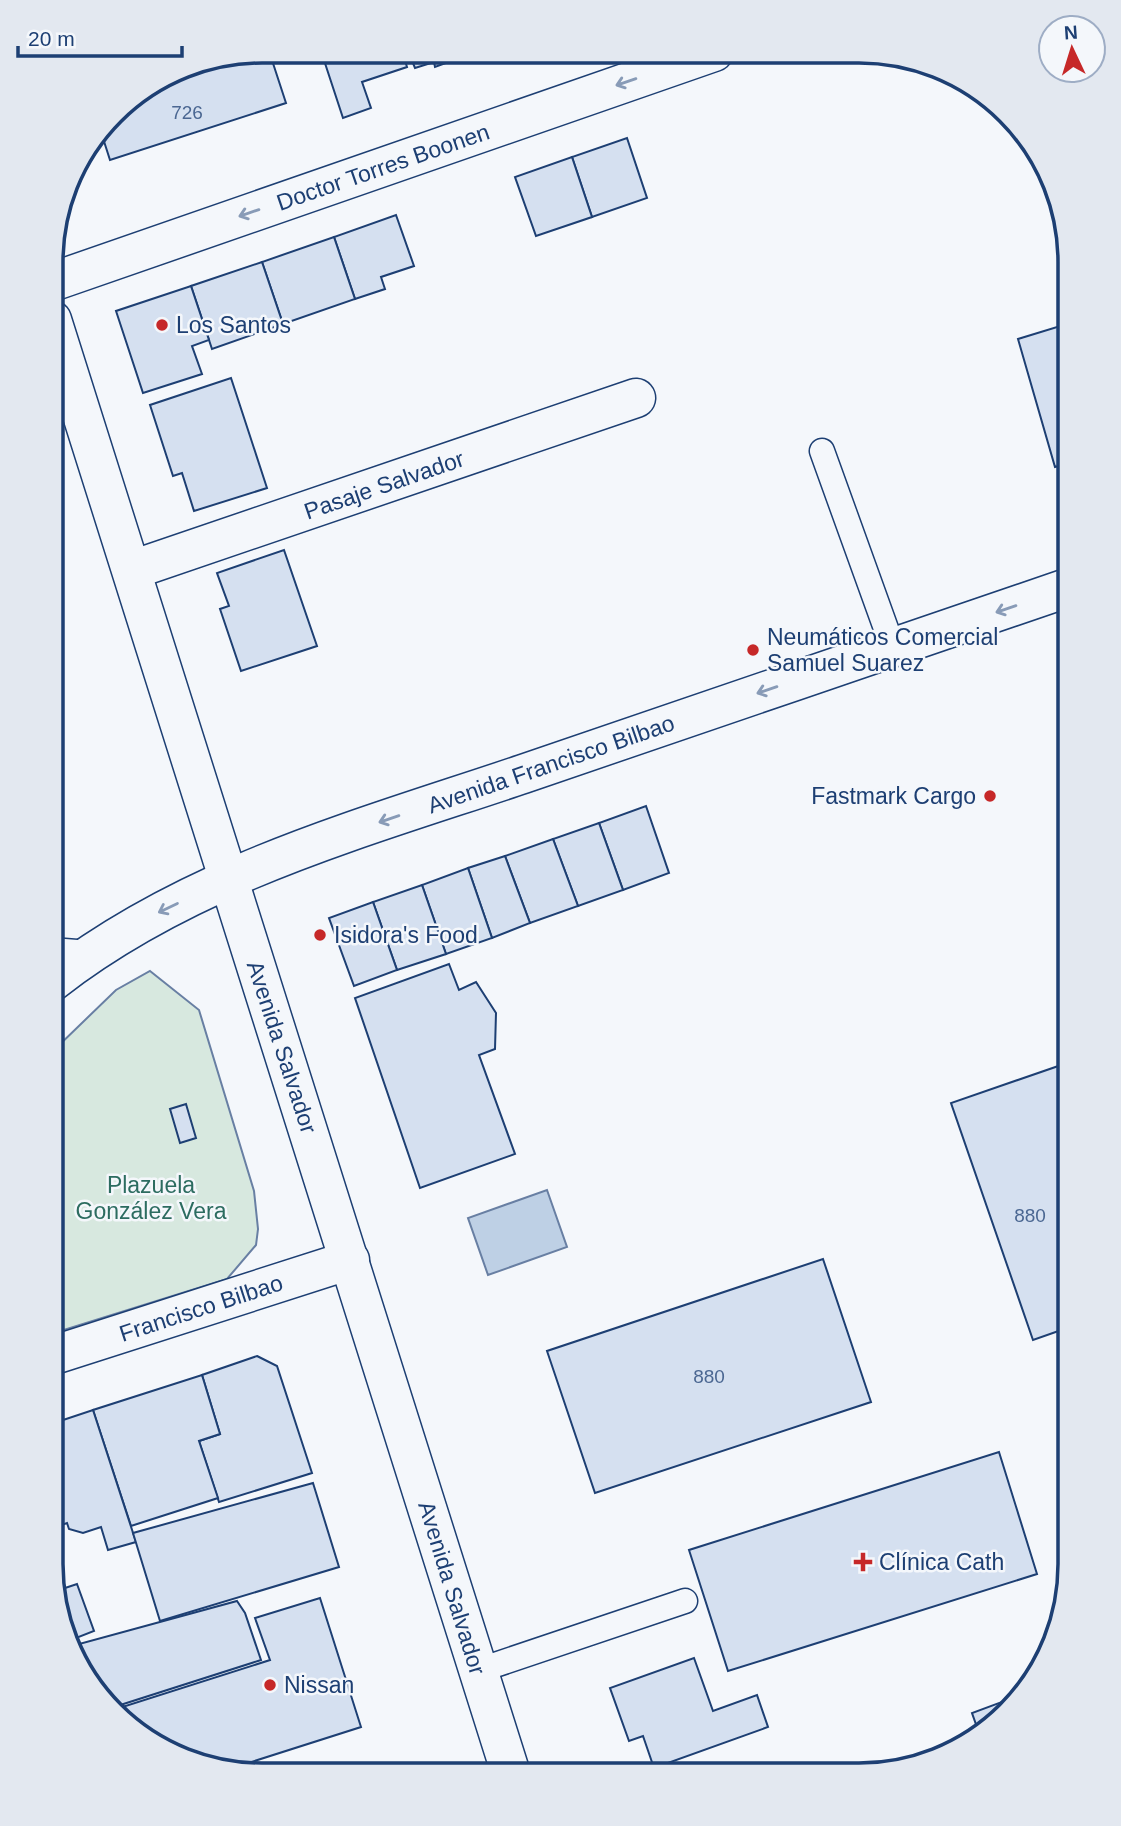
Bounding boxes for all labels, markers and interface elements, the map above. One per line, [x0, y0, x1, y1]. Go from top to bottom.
scale bar [18, 14, 182, 58]
north arrow [1037, 14, 1107, 84]
text: N [1063, 22, 1078, 43]
text: 20 m [28, 27, 75, 50]
one-way arrow [616, 77, 638, 89]
house number: 726 [171, 102, 203, 123]
street label: Doctor Torres Boonen [273, 118, 493, 216]
one-way arrow [239, 208, 261, 220]
place label: Los Santos [176, 312, 291, 338]
marker: Los Santos [154, 317, 170, 333]
street label: Pasaje Salvador [301, 445, 468, 525]
one-way arrow [995, 604, 1017, 616]
place label: Neumáticos Comercial Samuel Suarez [767, 624, 998, 676]
marker: Neumáticos Comercial Samuel Suarez [745, 642, 761, 658]
one-way arrow [756, 685, 778, 698]
street label: Avenida Francisco Bilbao [424, 710, 678, 818]
place label: Fastmark Cargo [811, 783, 976, 809]
marker: Fastmark Cargo [982, 788, 998, 804]
one-way arrow [379, 814, 401, 826]
one-way arrow [158, 902, 179, 916]
place label: Isidora's Food [334, 922, 478, 948]
marker: Isidora's Food [312, 927, 328, 943]
street label: Avenida Salvador [242, 957, 322, 1137]
park label: Plazuela González Vera [76, 1172, 227, 1224]
house number: 880 [1014, 1205, 1046, 1226]
street label: Francisco Bilbao [116, 1269, 286, 1347]
house number: 880 [693, 1366, 725, 1387]
street label: Avenida Salvador [413, 1498, 491, 1678]
place label: Clínica Cath [879, 1549, 1004, 1575]
marker: Clínica Cath [853, 1552, 873, 1572]
place label: Nissan [284, 1672, 354, 1698]
marker: Nissan [262, 1677, 278, 1693]

